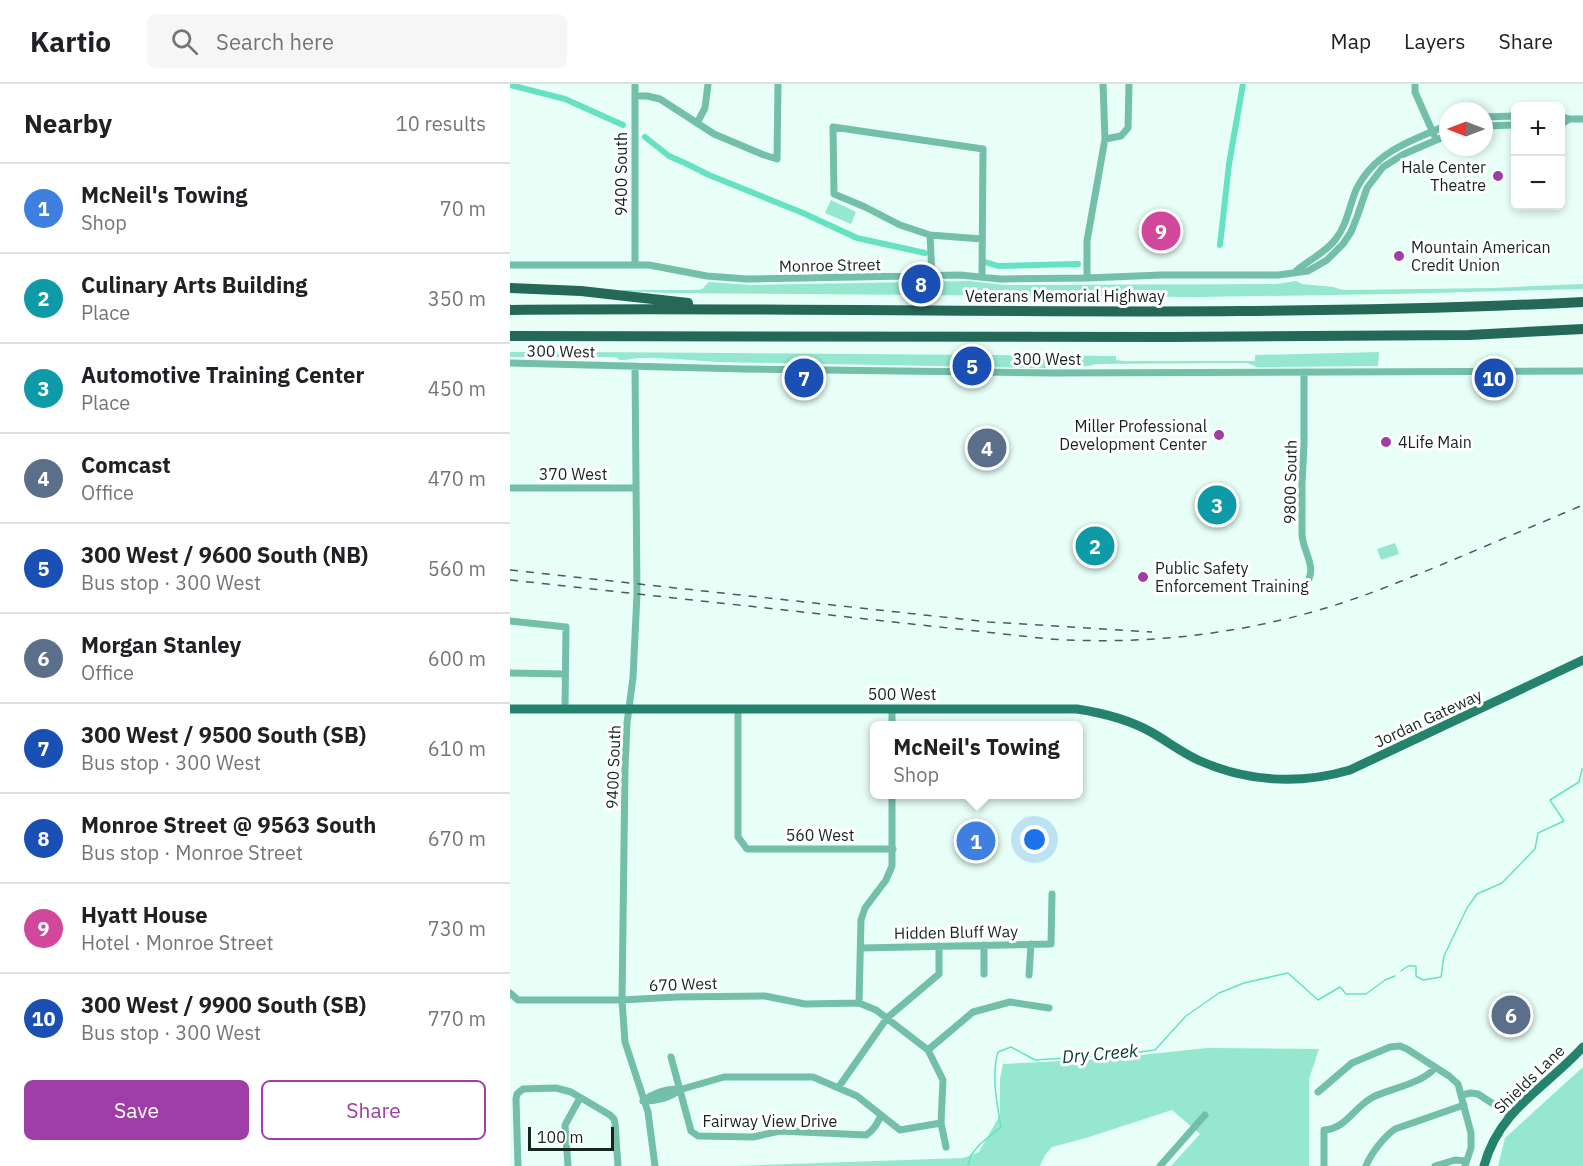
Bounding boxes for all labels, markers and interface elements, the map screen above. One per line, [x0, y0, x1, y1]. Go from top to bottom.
search box [147, 14, 567, 68]
text: Kartio [30, 23, 111, 60]
icon: search [168, 25, 201, 58]
text: Search here [216, 27, 334, 56]
text: Map [1331, 27, 1371, 55]
text: Layers [1404, 27, 1466, 55]
text: Share [1499, 27, 1553, 55]
north arrow [1439, 102, 1493, 156]
map controls [1511, 102, 1565, 210]
button: + [1511, 102, 1565, 156]
text: Nearby [24, 106, 112, 140]
text: 10 results [396, 110, 486, 137]
street label: 9400 South [611, 132, 631, 216]
button: − [1511, 156, 1565, 210]
place label: Hale Center Theatre [1401, 157, 1486, 195]
marker: Hale Center Theatre [1491, 169, 1505, 183]
text: McNeil's Towing [81, 180, 247, 209]
text: 1 [38, 195, 50, 222]
text: 70 m [440, 195, 486, 222]
pin: 9 [1142, 208, 1180, 254]
text: Shop [81, 209, 127, 236]
place label: Mountain American Credit Union [1411, 237, 1551, 275]
marker: Mountain American Credit Union [1392, 249, 1406, 263]
street label: Monroe Street [779, 254, 881, 276]
pin: 8 [902, 262, 940, 306]
text: Culinary Arts Building [81, 270, 307, 299]
text: 2 [38, 285, 50, 312]
text: 350 m [428, 285, 486, 312]
street label: Veterans Memorial Highway [965, 286, 1165, 306]
text: Place [81, 299, 130, 326]
street label: 300 West [526, 340, 596, 362]
pin: 5 [952, 344, 992, 388]
street label: 300 West [1013, 349, 1081, 369]
pin: 7 [784, 356, 824, 400]
pin: 10 [1474, 356, 1514, 400]
text: Automotive Training Center [81, 360, 364, 389]
text: 3 [38, 375, 50, 402]
text: 450 m [428, 375, 486, 402]
text: Place [81, 389, 130, 416]
place label: Miller Professional Development Center [1059, 416, 1207, 454]
pin: 4 [968, 426, 1006, 470]
marker: Miller Professional Development Center [1212, 428, 1226, 442]
place label: 4Life Main [1398, 432, 1472, 452]
marker: 4Life Main [1379, 435, 1393, 449]
street label: 9800 South [1279, 440, 1301, 524]
text: Comcast [81, 450, 171, 479]
street label: 370 West [539, 464, 607, 484]
text: 4 [38, 465, 50, 492]
text: 470 m [428, 465, 486, 492]
text: Office [81, 479, 134, 506]
pin: 3 [1198, 482, 1236, 528]
pin: 2 [1076, 524, 1114, 568]
text: 300 West / 9600 South (NB) [81, 540, 368, 569]
text: 5 [38, 555, 50, 582]
text: 560 m [428, 555, 486, 582]
place label: Public Safety Enforcement Training [1155, 558, 1309, 596]
text: Bus stop · 300 West [81, 569, 261, 596]
marker: Public Safety Enforcement Training [1136, 570, 1150, 584]
text: Morgan Stanley [81, 630, 241, 659]
text: 6 [38, 645, 50, 672]
text: 600 m [428, 645, 486, 672]
text: Office [81, 659, 134, 686]
street label: 500 West [868, 684, 936, 704]
street label: Jordan Gateway [1371, 684, 1485, 752]
text: 300 West / 9500 South (SB) [81, 720, 366, 749]
popup [870, 721, 1083, 799]
street label: 9400 South [602, 725, 624, 809]
text: McNeil's Towing [893, 732, 1060, 761]
text: 7 [38, 735, 50, 762]
text: 610 m [428, 735, 486, 762]
text: Bus stop · 300 West [81, 749, 261, 776]
text: Shop [893, 761, 939, 788]
text: Monroe Street @ 9563 South [81, 810, 376, 839]
pin: 1 [956, 818, 996, 864]
text: 8 [38, 825, 50, 852]
text: 670 m [428, 825, 486, 852]
street label: 560 West [786, 825, 854, 845]
your location [1020, 825, 1049, 854]
text: Bus stop · Monroe Street [81, 839, 303, 866]
text: Hyatt House [81, 900, 208, 929]
text: 9 [38, 915, 50, 942]
text: 730 m [428, 915, 486, 942]
street label: Hidden Bluff Way [894, 921, 1018, 943]
text: Hotel · Monroe Street [81, 929, 273, 956]
street label: 670 West [648, 973, 718, 995]
text: 300 West / 9900 South (SB) [81, 990, 366, 1019]
pin: 6 [1492, 992, 1530, 1038]
text: 10 [32, 1005, 56, 1032]
text: 770 m [428, 1005, 486, 1032]
text: Bus stop · 300 West [81, 1019, 261, 1046]
water label: Dry Creek [1061, 1039, 1140, 1068]
street label: Shields Lane [1489, 1040, 1569, 1118]
button: Save [24, 1080, 249, 1140]
button: Share [261, 1080, 486, 1140]
street label: Fairway View Drive [703, 1111, 838, 1131]
scale bar [528, 1124, 614, 1152]
text: 100 m [537, 1127, 584, 1147]

